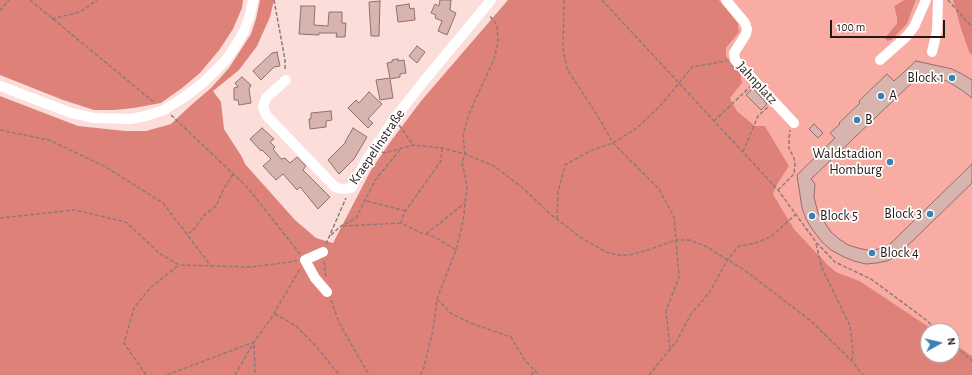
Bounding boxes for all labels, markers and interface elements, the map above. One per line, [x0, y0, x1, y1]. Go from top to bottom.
scale bar [832, 12, 947, 38]
text: 100 m [837, 21, 865, 33]
street label: Jahnplatz [733, 58, 781, 108]
place label: Block 1 [907, 70, 944, 86]
marker: Block 1 [947, 73, 957, 83]
place label: A [889, 88, 897, 104]
marker: A [876, 91, 886, 101]
street label: Kraepelinstraße [346, 106, 408, 188]
place label: B [865, 112, 873, 128]
marker: B [852, 115, 862, 125]
place label: Waldstadion Homburg [812, 146, 882, 178]
marker: Waldstadion Homburg [885, 157, 895, 167]
place label: Block 3 [884, 206, 922, 222]
place label: Block 5 [820, 208, 858, 224]
marker: Block 3 [925, 209, 935, 219]
marker: Block 5 [807, 211, 817, 221]
place label: Block 4 [880, 245, 919, 261]
marker: Block 4 [867, 248, 877, 258]
north arrow [920, 323, 960, 363]
text: N [945, 337, 957, 346]

